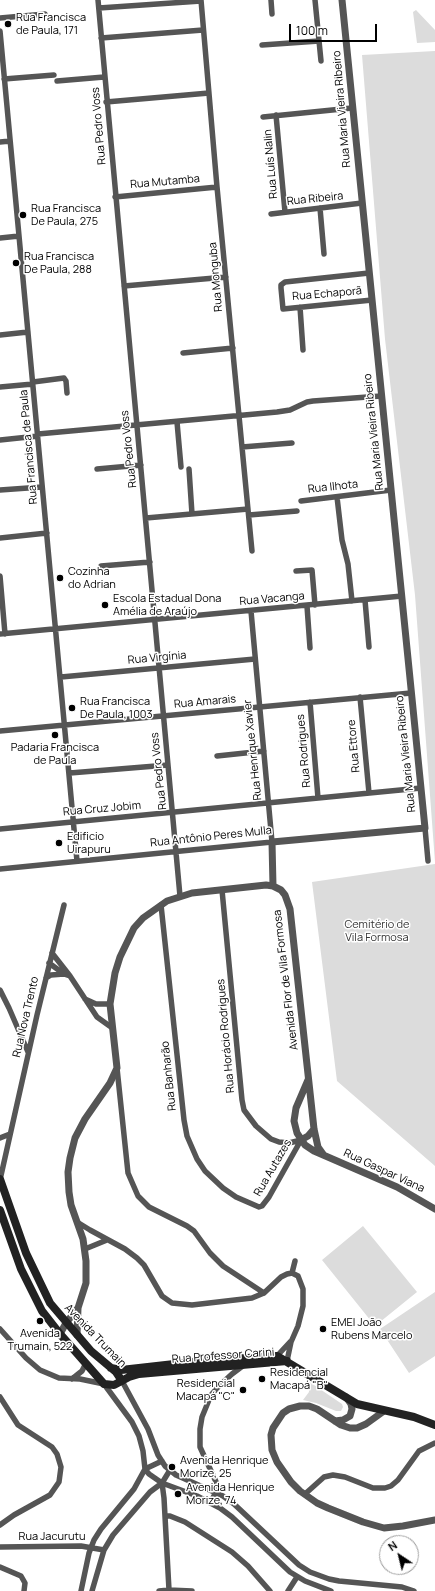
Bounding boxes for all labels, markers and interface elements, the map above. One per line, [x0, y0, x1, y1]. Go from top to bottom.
place label: Rua Francisca de Paula, 171 [16, 11, 86, 37]
scale bar [291, 16, 379, 42]
marker: Rua Francisca de Paula, 171 [3, 19, 13, 29]
text: 100 m [296, 22, 328, 39]
street label: Rua Maria Vieira Ribeiro [330, 50, 354, 168]
street label: Rua Pedro Voss [89, 87, 109, 165]
street label: Rua Luís Nalin [261, 129, 281, 199]
street label: Rua Mutamba [130, 172, 200, 192]
street label: Rua Ribeira [286, 189, 344, 209]
place label: Rua Francisca De Paula, 275 [31, 202, 101, 228]
marker: Rua Francisca De Paula, 275 [18, 210, 28, 220]
street label: Rua Monguba [206, 242, 226, 312]
place label: Rua Francisca De Paula, 288 [24, 250, 94, 276]
marker: Rua Francisca De Paula, 288 [11, 258, 21, 268]
street label: Rua Echaporã [292, 284, 362, 304]
street label: Rua Maria Vieira Ribeiro [361, 373, 387, 491]
street label: Rua Francisca de Paula [17, 389, 41, 505]
street label: Rua Pedro Voss [118, 410, 140, 488]
street label: Rua Ilhota [307, 478, 359, 496]
place label: Cozinha do Adrian [68, 565, 116, 591]
marker: Cozinha do Adrian [55, 573, 65, 583]
street label: Rua Vacanga [239, 590, 305, 608]
place label: Escola Estadual Dona Amélia de Araújo [113, 592, 221, 618]
marker: Escola Estadual Dona Amélia de Araújo [100, 600, 110, 610]
street label: Rua Virgínia [127, 649, 187, 667]
street label: Rua Amarais [173, 693, 237, 711]
place label: Rua Francisca De Paula, 1003 [80, 695, 153, 721]
street label: Rua Maria Vieira Ribeiro [393, 695, 419, 813]
street label: Rua Henrique Xavier [241, 699, 265, 801]
marker: Rua Francisca De Paula, 1003 [67, 703, 77, 713]
street label: Rua Rodrigues [294, 714, 314, 788]
street label: Rua Ettore [345, 719, 363, 773]
marker: Padaria Francisca de Paula [50, 730, 60, 740]
street label: Rua Pedro Voss [148, 732, 170, 810]
place label: Padaria Francisca de Paula [11, 741, 99, 767]
street label: Rua Cruz Jobim [62, 799, 142, 819]
street label: Rua Antônio Peres Mulla [150, 824, 272, 850]
place label: Edificio Uirapuru [67, 830, 111, 856]
marker: Edificio Uirapuru [54, 838, 64, 848]
street label: Avenida Flor de Vila Formosa [271, 909, 301, 1051]
park label: Cemitério de Vila Formosa [344, 918, 410, 944]
street label: Rua Nova Trento [10, 975, 42, 1059]
street label: Rua Horácio Rodrigues [214, 978, 238, 1094]
street label: Rua Banharão [159, 1040, 179, 1112]
street label: Rua Autazes [251, 1137, 295, 1199]
street label: Rua Gaspar Viana [341, 1146, 427, 1196]
street label: Avenida Trumain [61, 1302, 129, 1370]
marker: Avenida Trumain, 522 [35, 1316, 45, 1326]
place label: EMEI João Rubens Marcelo [331, 1316, 412, 1342]
marker: EMEI João Rubens Marcelo [318, 1324, 328, 1334]
place label: Avenida Trumain, 522 [8, 1327, 72, 1353]
street label: Rua Professor Carini [171, 1346, 275, 1366]
place label: Residencial Macapá "B" [270, 1366, 328, 1392]
marker: Residencial Macapá "B" [257, 1374, 267, 1384]
place label: Residencial Macapá "C" [176, 1377, 235, 1403]
marker: Residencial Macapá "C" [238, 1385, 248, 1395]
place label: Avenida Henrique Morize, 25 [180, 1454, 268, 1480]
marker: Avenida Henrique Morize, 25 [167, 1462, 177, 1472]
place label: Avenida Henrique Morize, 74 [186, 1481, 274, 1507]
marker: Avenida Henrique Morize, 74 [173, 1489, 183, 1499]
street label: Rua Jacurutu [18, 1530, 86, 1544]
north arrow [379, 1535, 419, 1575]
text: N [385, 1537, 400, 1554]

